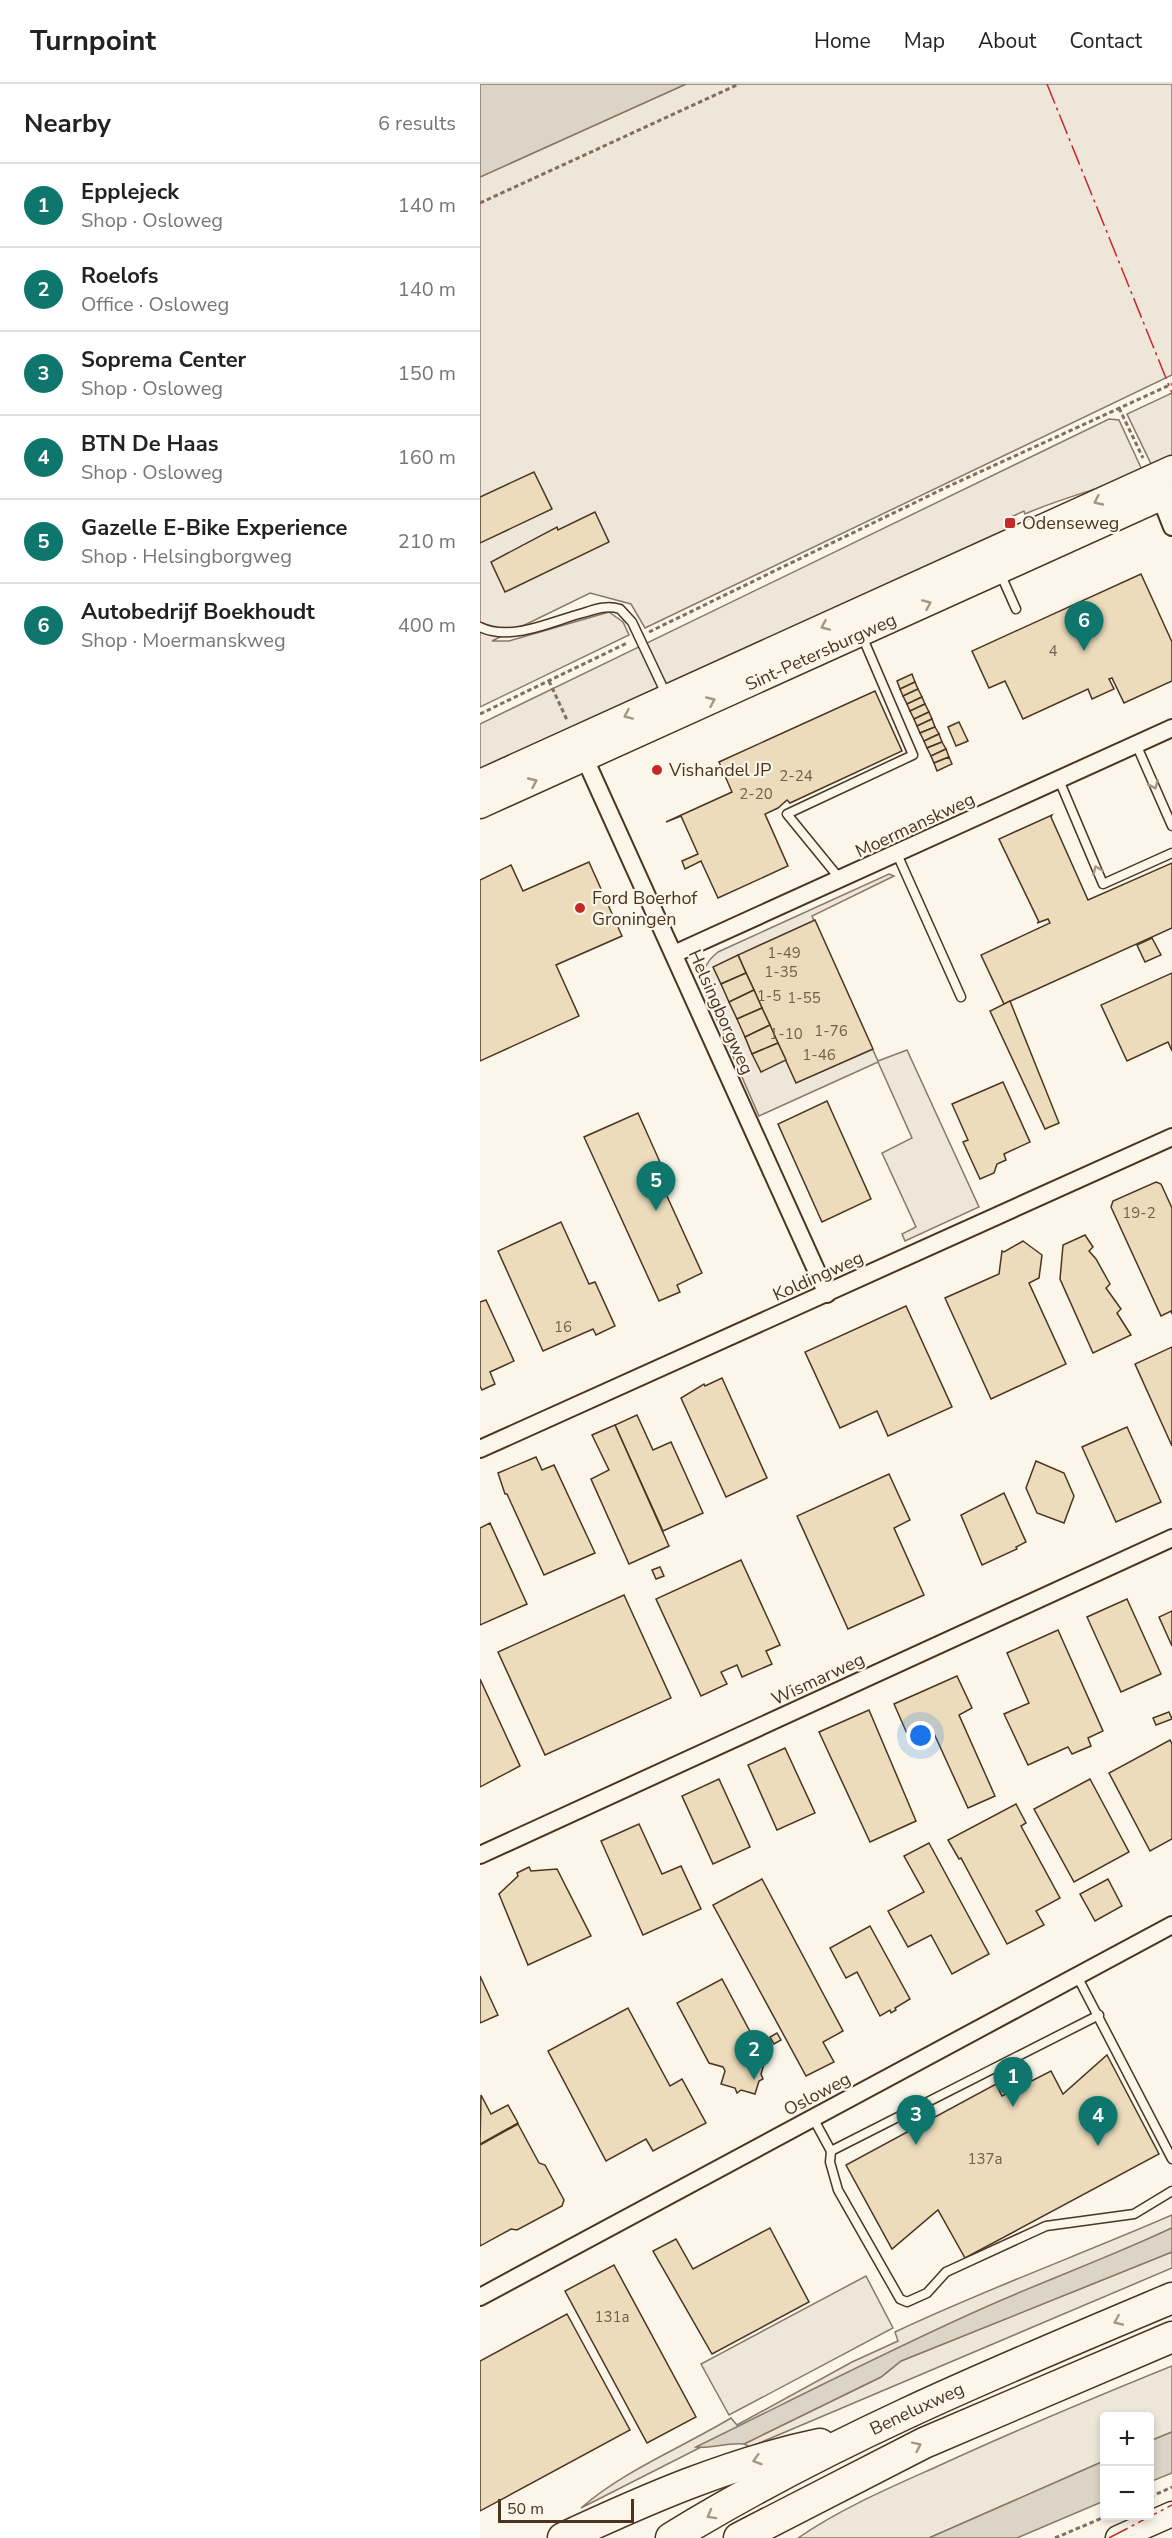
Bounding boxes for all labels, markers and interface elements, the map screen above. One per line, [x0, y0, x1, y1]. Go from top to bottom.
text: Turnpoint [30, 22, 156, 60]
text: Home [814, 27, 871, 55]
text: Map [904, 27, 945, 55]
text: About [978, 27, 1036, 55]
text: Contact [1069, 27, 1142, 55]
text: Nearby [24, 106, 111, 141]
text: 6 results [378, 110, 456, 137]
text: Epplejeck [81, 177, 179, 207]
text: 1 [38, 192, 50, 219]
text: 140 m [398, 192, 456, 219]
text: Shop · Osloweg [81, 207, 223, 234]
text: Roelofs [81, 261, 159, 291]
text: 2 [38, 276, 50, 303]
text: 140 m [398, 276, 456, 303]
text: Office · Osloweg [81, 291, 229, 318]
text: Soprema Center [81, 345, 246, 375]
text: 3 [38, 360, 50, 387]
text: 150 m [398, 360, 456, 387]
text: Shop · Osloweg [81, 375, 223, 402]
text: BTN De Haas [81, 429, 218, 459]
text: 4 [38, 444, 50, 471]
text: 160 m [398, 444, 456, 471]
text: Shop · Osloweg [81, 459, 223, 486]
one-way arrow [1094, 494, 1105, 506]
place label: Odenseweg [1022, 511, 1119, 535]
text: Gazelle E-Bike Experience [81, 513, 347, 543]
marker: Odenseweg [1003, 516, 1017, 530]
text: 5 [38, 528, 50, 555]
text: 210 m [398, 528, 456, 555]
text: Shop · Helsingborgweg [81, 543, 292, 570]
text: Autobedrijf Boekhoudt [81, 597, 315, 627]
one-way arrow [920, 599, 931, 611]
pin: 6 [1064, 602, 1104, 651]
street label: Sint-Petersburgweg [741, 607, 900, 696]
text: 6 [38, 612, 50, 639]
text: 400 m [398, 612, 456, 639]
one-way arrow [821, 619, 832, 631]
text: Shop · Moermanskweg [81, 627, 286, 654]
house number: 4 [1048, 641, 1058, 661]
one-way arrow [704, 696, 715, 708]
one-way arrow [623, 708, 634, 720]
place label: Vishandel JP [668, 758, 771, 782]
marker: Vishandel JP [650, 763, 664, 777]
house number: 2-24 [779, 766, 813, 786]
one-way arrow [527, 777, 538, 789]
one-way arrow [1147, 779, 1159, 790]
house number: 2-20 [739, 784, 773, 804]
street label: Moermanskweg [851, 787, 979, 863]
one-way arrow [1092, 865, 1104, 876]
place label: Ford Boerhof Groningen [592, 886, 698, 931]
marker: Ford Boerhof Groningen [573, 901, 587, 915]
house number: 1-49 [767, 943, 801, 963]
street label: Helsingborgweg [683, 946, 759, 1078]
house number: 1-35 [764, 962, 798, 982]
house number: 1-5 [757, 986, 781, 1006]
house number: 1-55 [787, 988, 821, 1008]
house number: 1-76 [814, 1021, 848, 1041]
house number: 1-10 [769, 1024, 803, 1044]
house number: 1-46 [802, 1045, 836, 1065]
pin: 5 [636, 1162, 675, 1211]
house number: 19-2 [1122, 1203, 1156, 1223]
street label: Koldingweg [769, 1245, 867, 1307]
house number: 16 [554, 1317, 572, 1337]
street label: Wismarweg [768, 1647, 868, 1711]
your location [906, 1721, 935, 1750]
pin: 2 [734, 2030, 774, 2080]
pin: 1 [994, 2058, 1032, 2107]
street label: Osloweg [779, 2066, 855, 2122]
pin: 3 [896, 2096, 936, 2145]
pin: 4 [1078, 2096, 1118, 2146]
house number: 137a [968, 2149, 1002, 2169]
house number: 131a [595, 2307, 629, 2327]
one-way arrow [1113, 2314, 1124, 2326]
street label: Beneluxweg [866, 2377, 968, 2441]
map controls [1100, 2412, 1154, 2520]
button: + [1100, 2412, 1154, 2466]
one-way arrow [911, 2442, 922, 2454]
one-way arrow [752, 2452, 762, 2465]
button: − [1100, 2466, 1154, 2520]
scale bar [498, 2496, 634, 2524]
text: 50 m [507, 2498, 544, 2520]
one-way arrow [707, 2508, 717, 2519]

